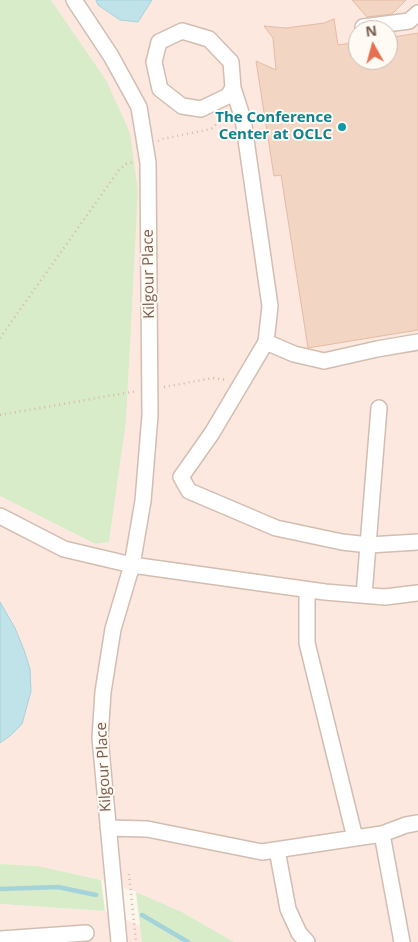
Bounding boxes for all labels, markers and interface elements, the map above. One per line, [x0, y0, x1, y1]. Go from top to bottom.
north arrow [348, 20, 398, 70]
text: N [364, 20, 378, 41]
place label: The Conference Center at OCLC [215, 109, 332, 144]
marker: The Conference Center at OCLC [336, 121, 348, 133]
street label: Kilgour Place [139, 229, 159, 319]
street label: Kilgour Place [93, 722, 115, 812]

